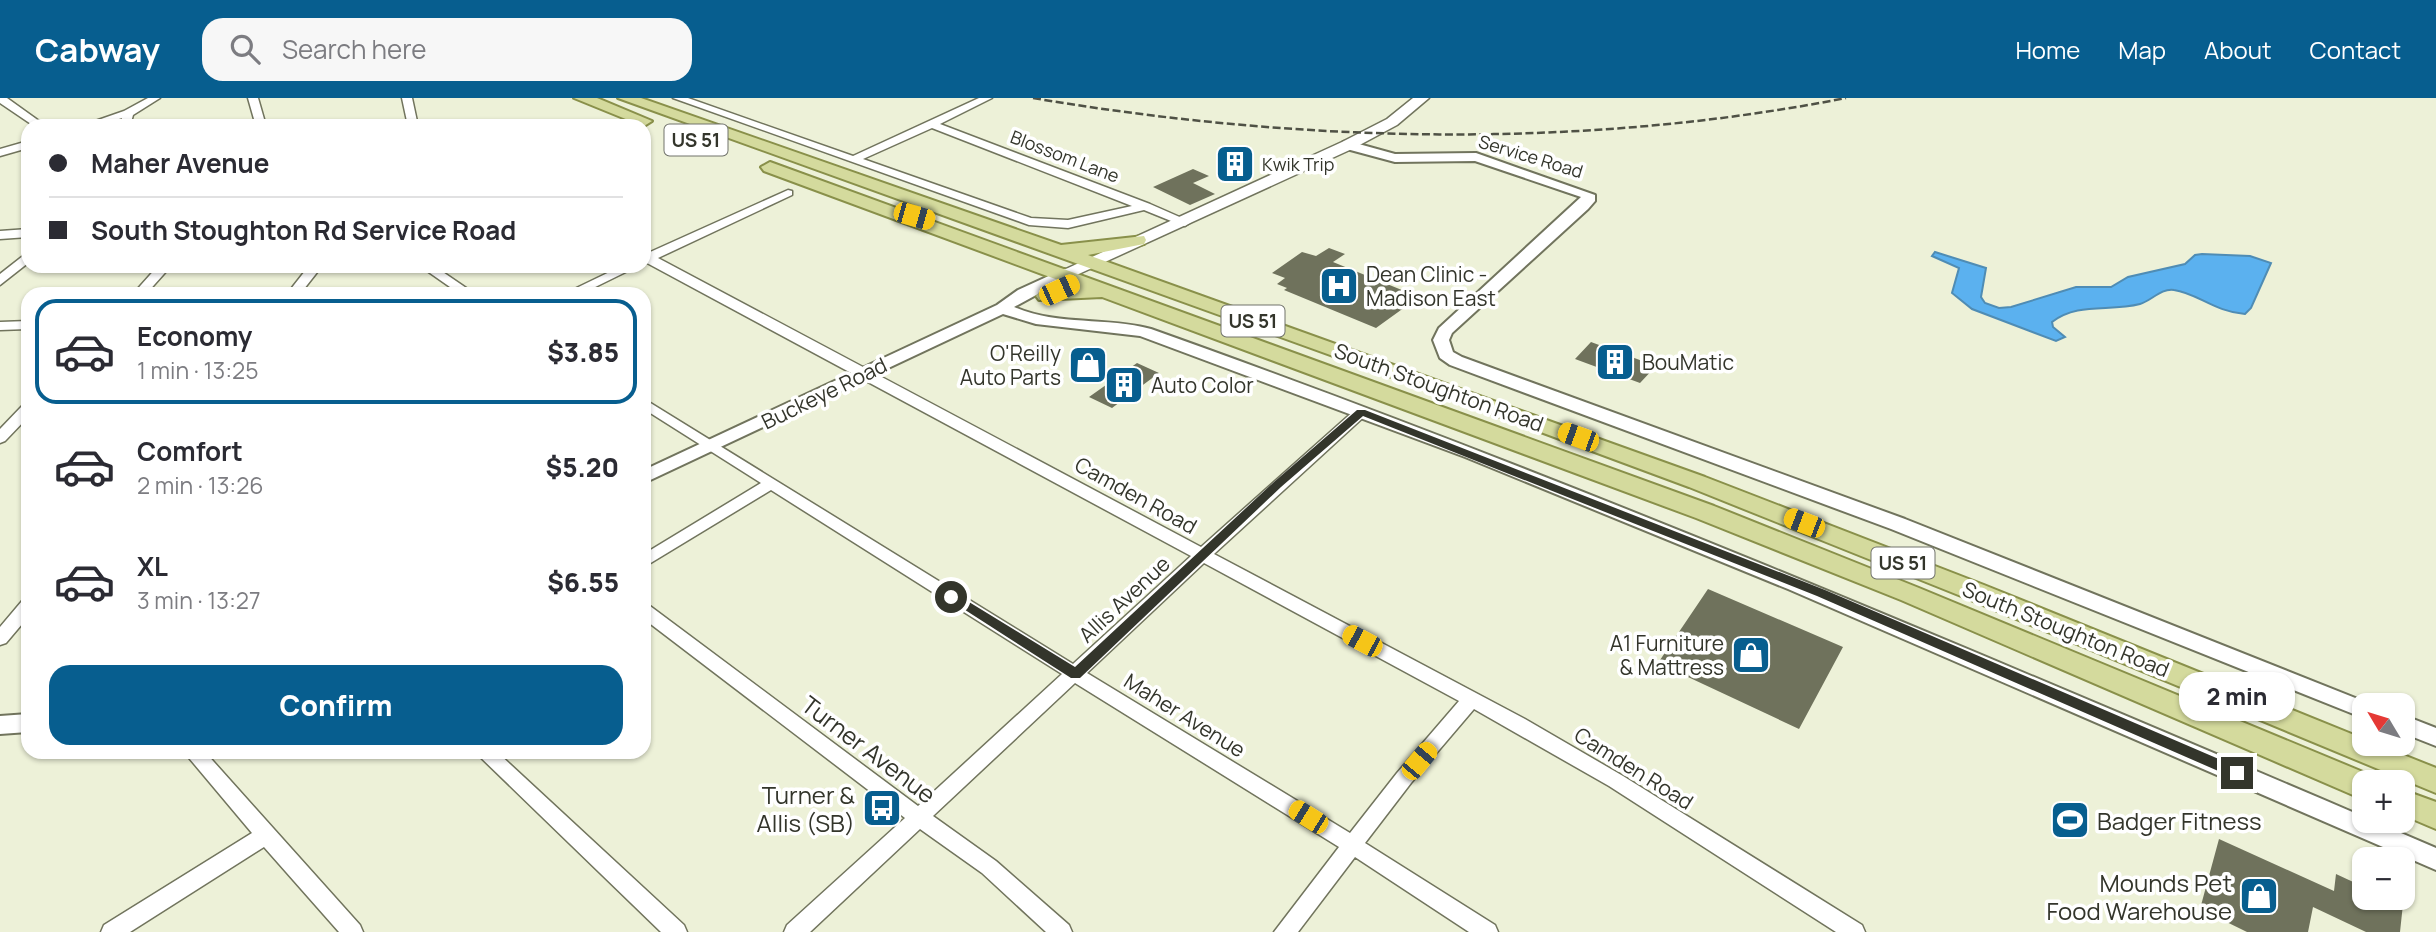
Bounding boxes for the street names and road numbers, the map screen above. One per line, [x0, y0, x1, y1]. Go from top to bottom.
road number: US 51 [664, 124, 728, 156]
street label: Blossom Lane [1007, 124, 1123, 188]
street label: Service Road [1476, 129, 1586, 183]
road number: US 51 [1222, 306, 1284, 336]
street label: South Stoughton Road [1331, 336, 1547, 438]
street label: Buckeye Road [757, 351, 891, 435]
street label: Camden Road [1070, 450, 1202, 540]
road number: US 51 [1871, 548, 1934, 578]
street label: Allis Avenue [1072, 549, 1176, 649]
street label: South Stoughton Road [1959, 575, 2173, 683]
street label: Maher Avenue [1119, 667, 1251, 763]
street label: Turner Avenue [795, 688, 943, 810]
street label: Camden Road [1569, 720, 1699, 816]

